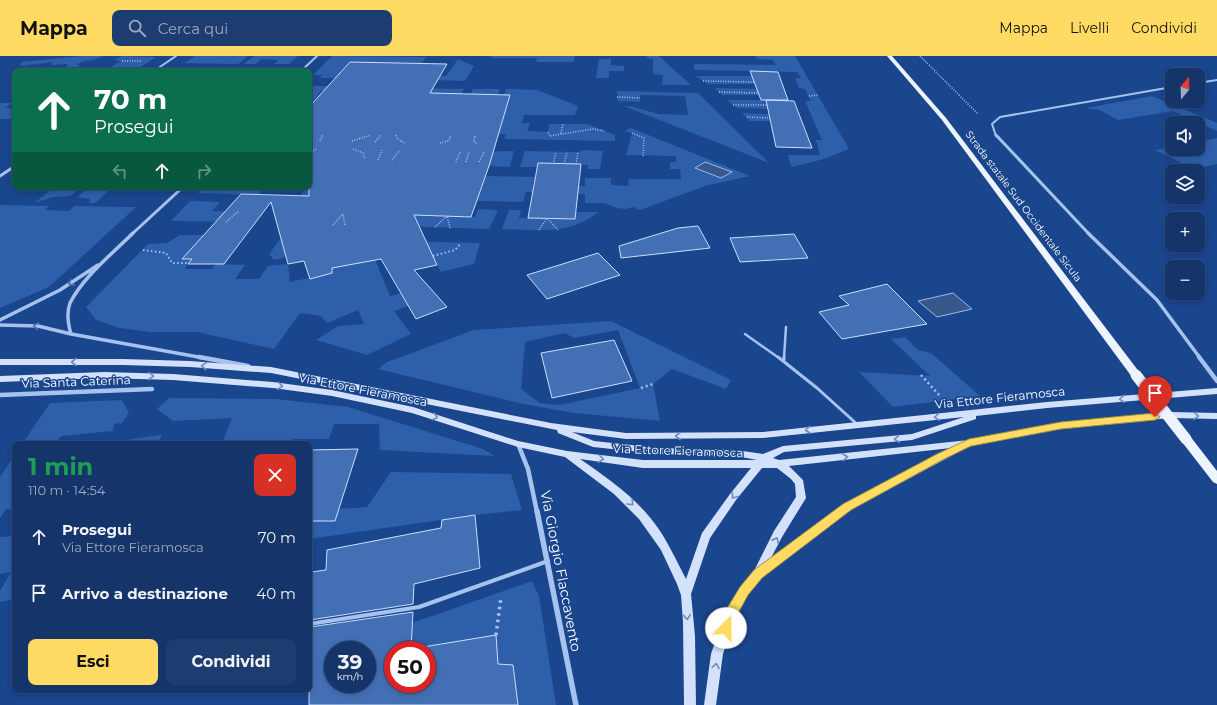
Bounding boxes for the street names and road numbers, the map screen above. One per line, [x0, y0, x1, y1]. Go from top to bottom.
street label: Strada statale Sud Occidentale Sicula [963, 128, 1085, 284]
street label: Via Ettore Fieramosca [297, 370, 429, 409]
street label: Via Santa Caterina [21, 372, 131, 391]
street label: Via Ettore Fieramosca [934, 383, 1066, 412]
street label: Via Ettore Fieramosca [612, 441, 744, 460]
street label: Via Giorgio Flaccavento [537, 489, 586, 653]

